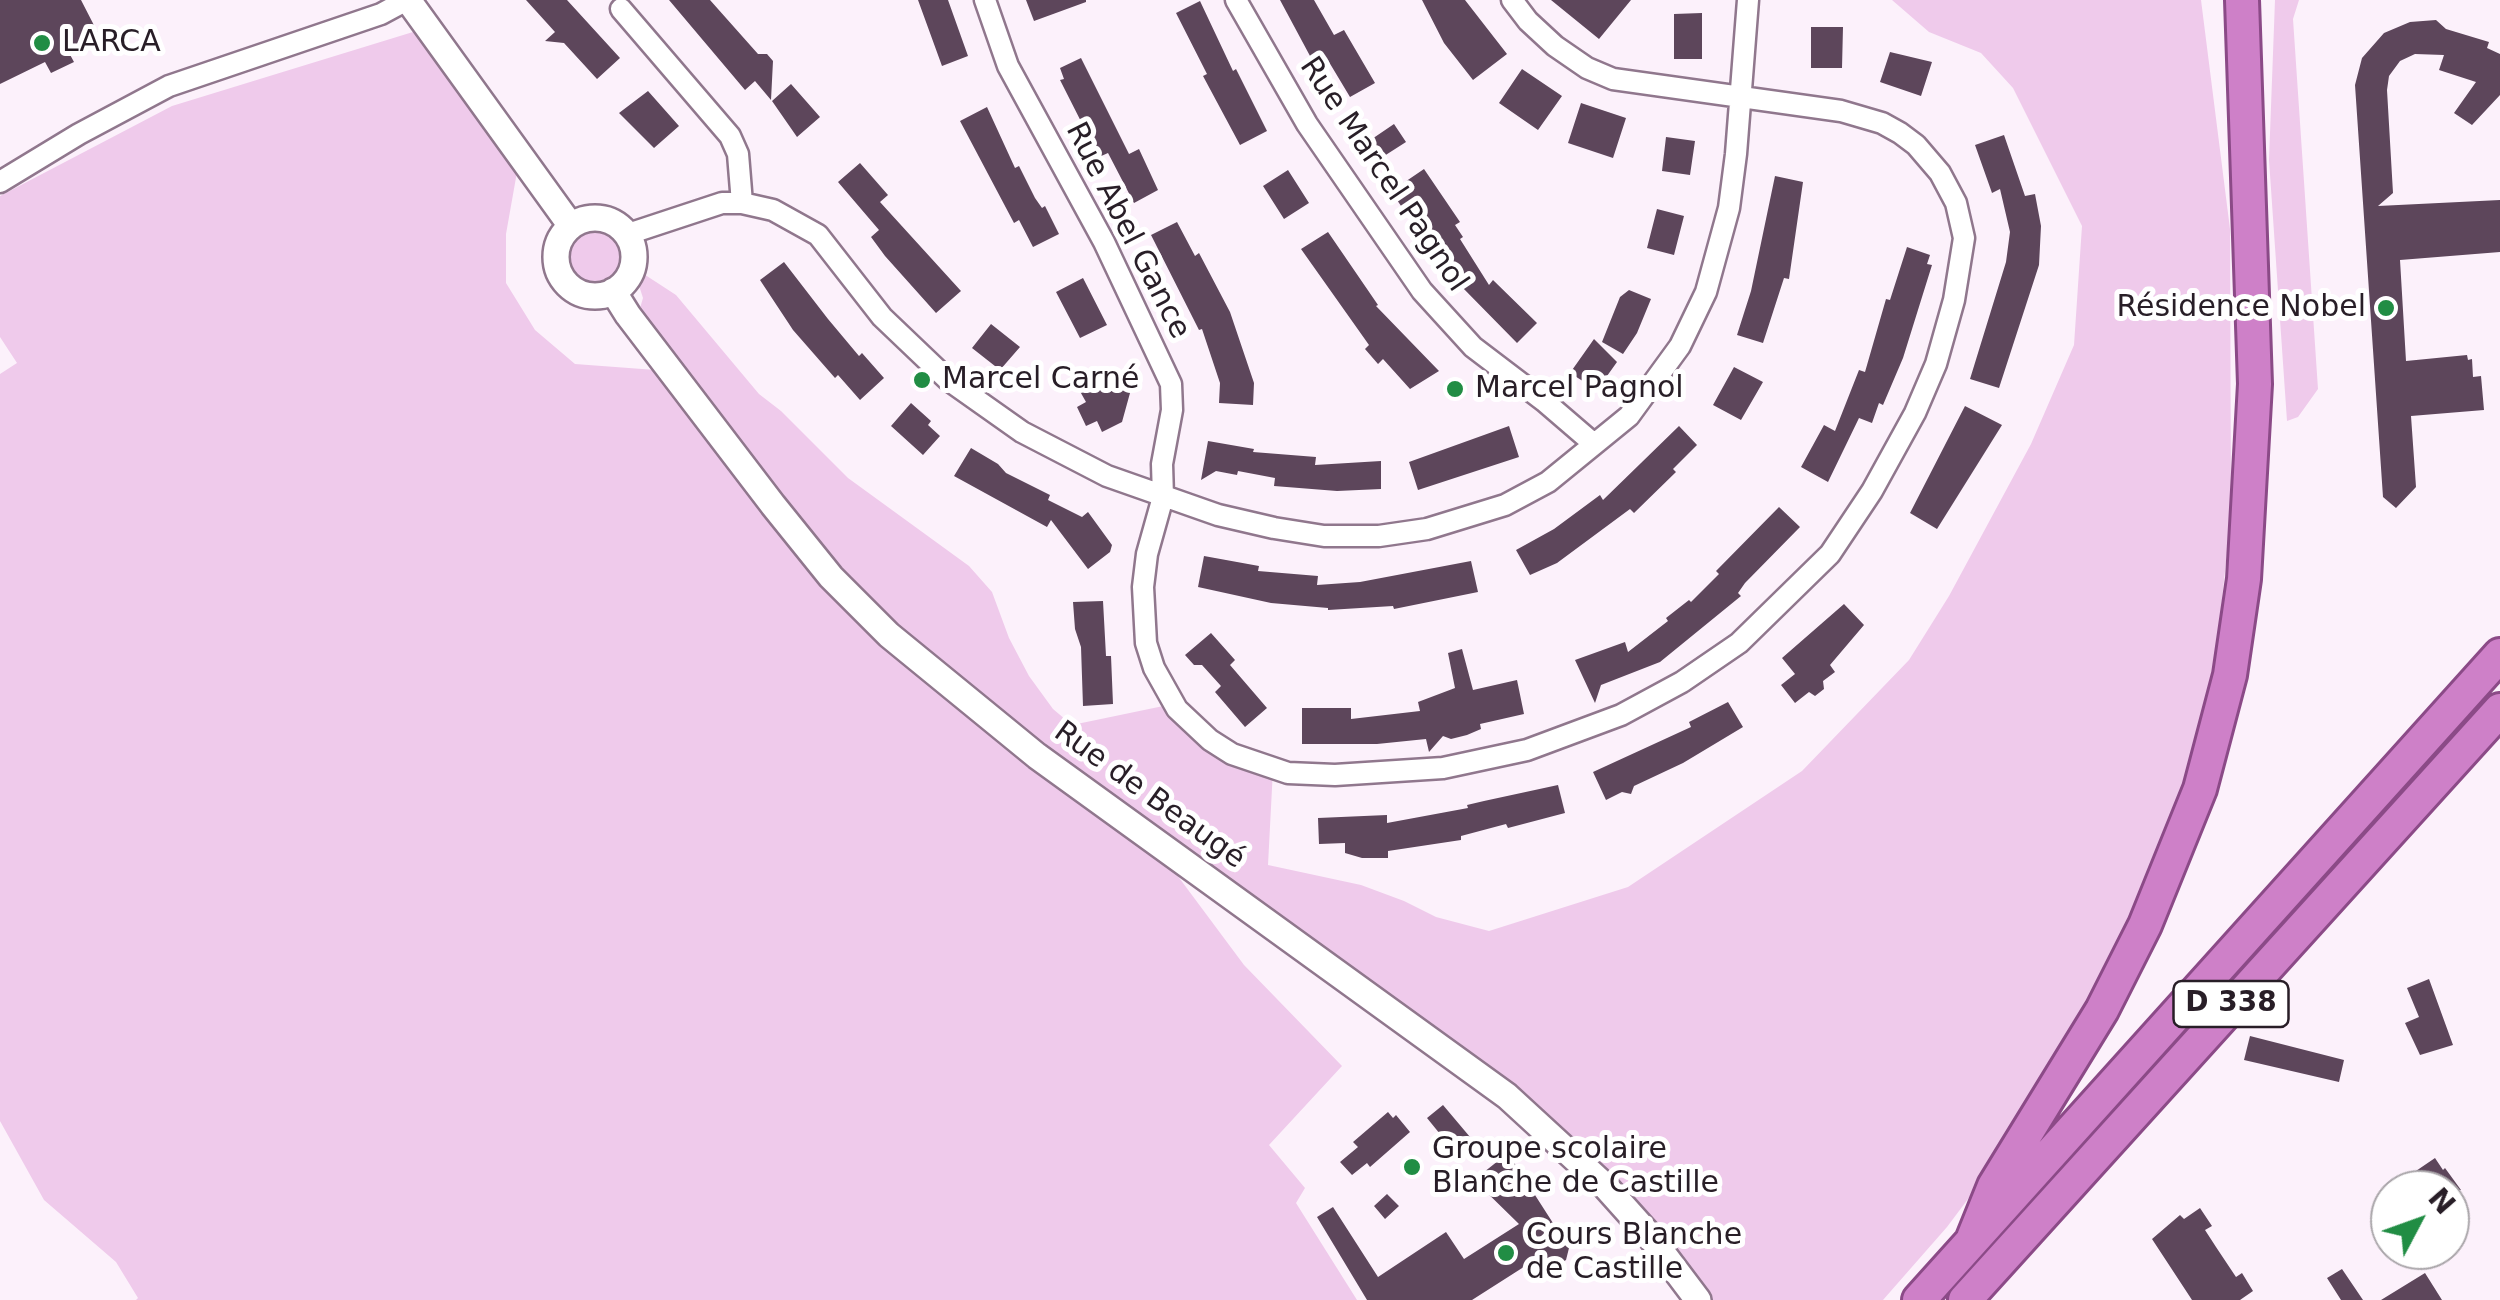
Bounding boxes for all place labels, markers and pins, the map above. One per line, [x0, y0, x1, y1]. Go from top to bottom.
place label: LARCA [62, 25, 161, 61]
marker: LARCA [31, 32, 53, 54]
place label: Résidence Nobel [2116, 290, 2366, 326]
marker: Résidence Nobel [2375, 297, 2397, 319]
place label: Marcel Carné [942, 362, 1139, 398]
marker: Marcel Carné [911, 369, 933, 391]
place label: Marcel Pagnol [1475, 371, 1684, 407]
marker: Marcel Pagnol [1444, 378, 1466, 400]
place label: Groupe scolaire Blanche de Castille [1432, 1132, 1719, 1202]
marker: Groupe scolaire Blanche de Castille [1401, 1156, 1423, 1178]
place label: Cours Blanche de Castille [1526, 1218, 1742, 1288]
marker: Cours Blanche de Castille [1495, 1242, 1517, 1264]

